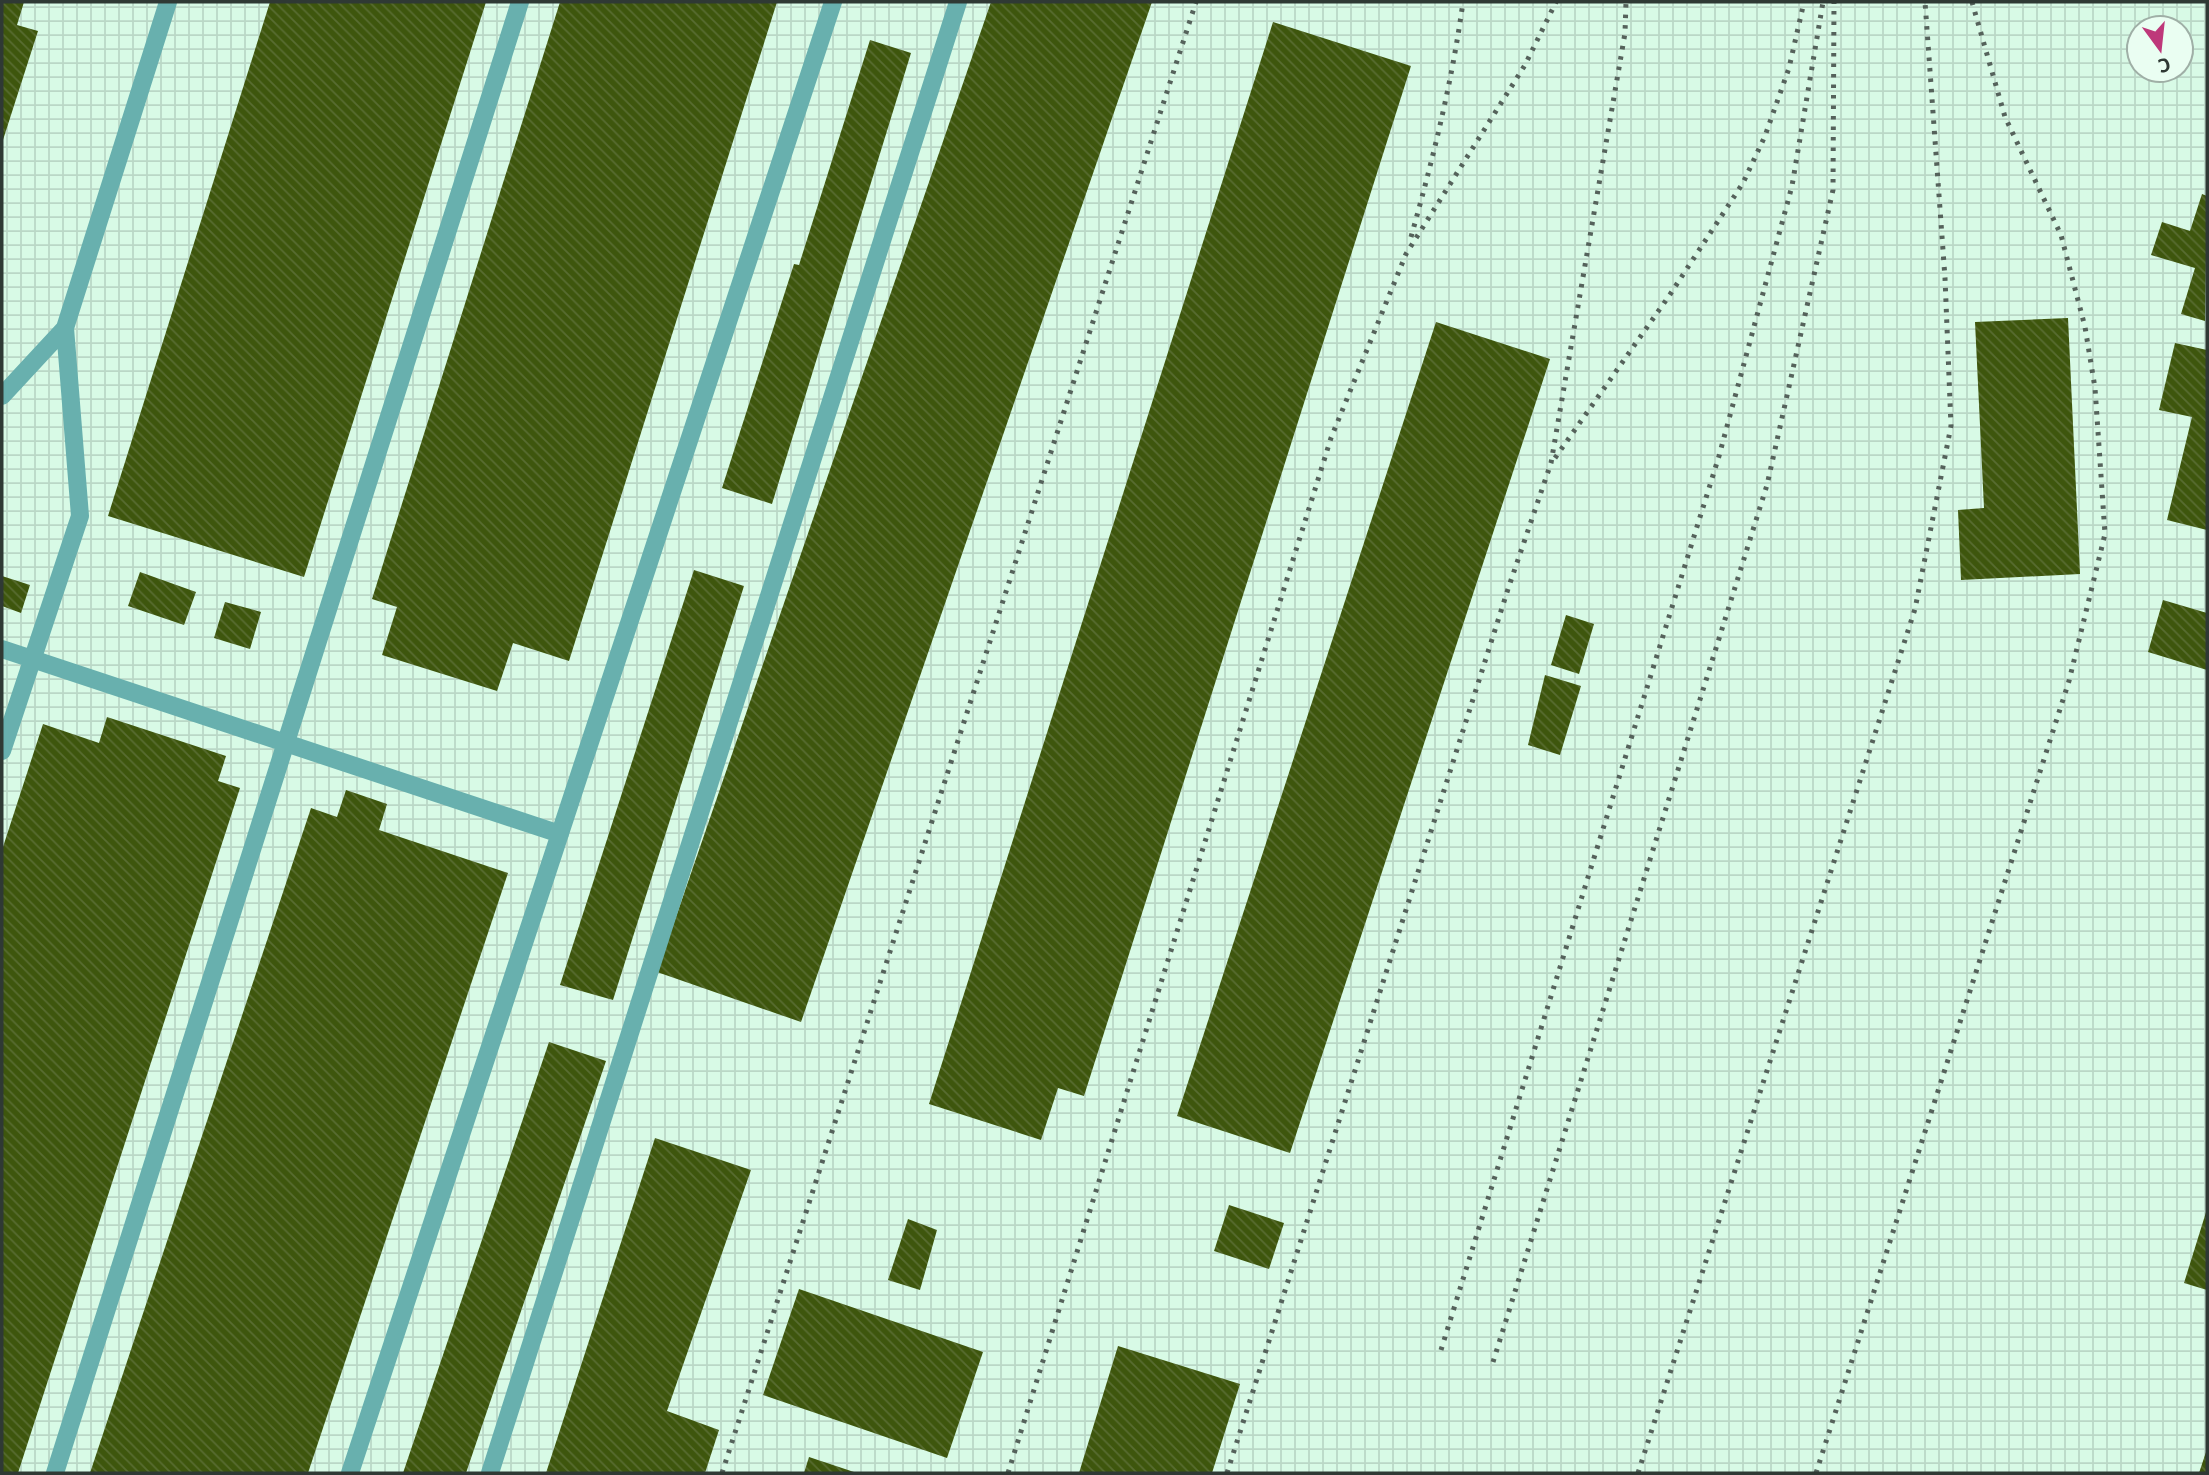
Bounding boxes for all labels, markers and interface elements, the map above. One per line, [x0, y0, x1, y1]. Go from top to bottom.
north arrow [2125, 14, 2195, 84]
text: С [2155, 51, 2174, 80]

